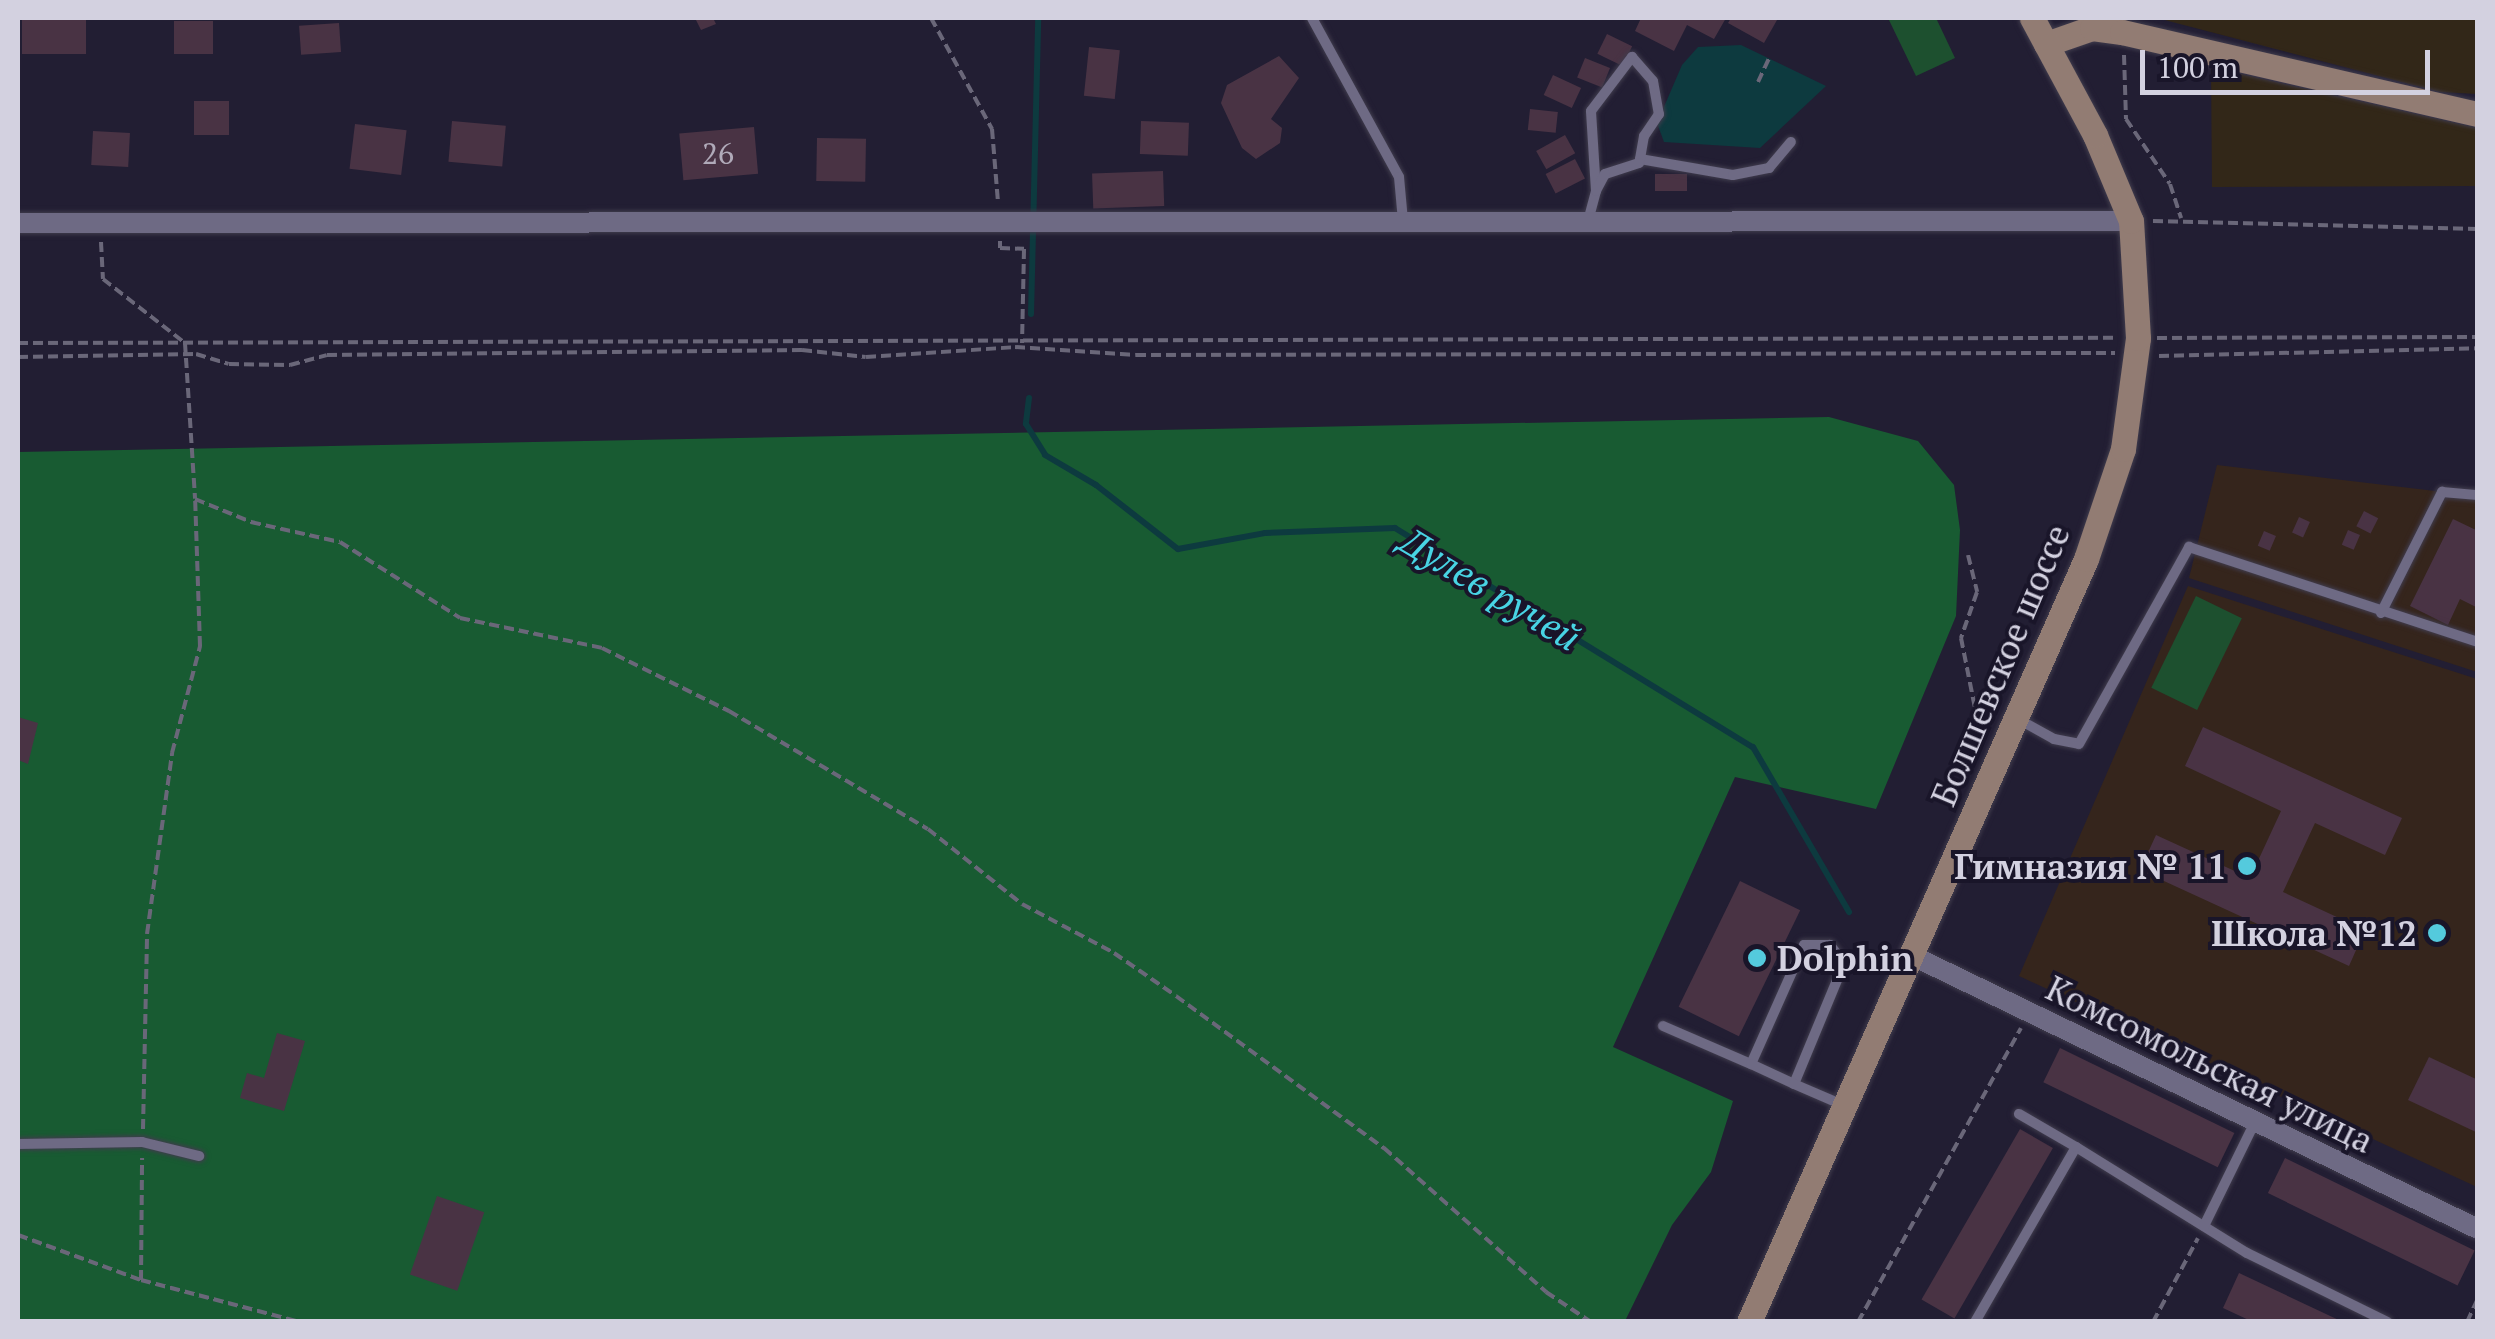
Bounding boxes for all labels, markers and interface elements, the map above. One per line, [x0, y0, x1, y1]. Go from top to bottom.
scale bar [2145, 30, 2435, 92]
text: 100 m [2157, 47, 2238, 87]
house number: 26 [702, 135, 734, 171]
water label: Дулев ручей [1391, 517, 1589, 661]
street label: Болшевское шоссе [1922, 518, 2078, 812]
place label: Гимназия № 11 [1954, 845, 2227, 887]
marker: Гимназия № 11 [2236, 855, 2258, 877]
place label: Школа №12 [2211, 912, 2417, 954]
marker: Школа №12 [2426, 922, 2448, 944]
place label: Dolphin [1777, 937, 1913, 979]
marker: Dolphin [1746, 947, 1768, 969]
street label: Комсомольская улица [2040, 967, 2380, 1161]

